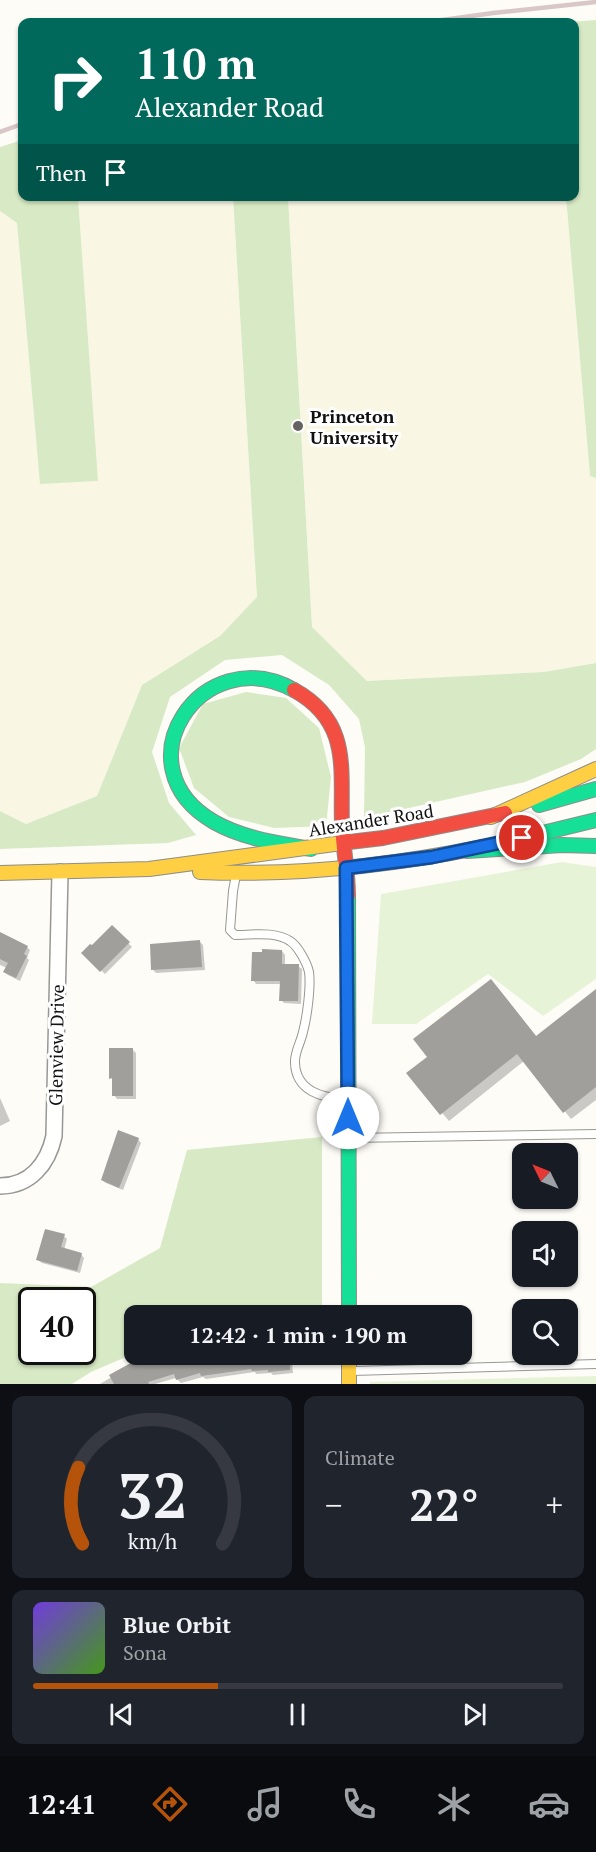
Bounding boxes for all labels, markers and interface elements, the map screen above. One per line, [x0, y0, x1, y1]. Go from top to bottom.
text: 110 m [135, 35, 256, 91]
icon: right [36, 42, 114, 120]
text: Alexander Road [135, 89, 324, 125]
icon: arrive [99, 156, 132, 189]
text: Then [36, 158, 87, 187]
place label: Princeton University [310, 404, 398, 449]
marker: Princeton University [291, 419, 305, 433]
street label: Alexander Road [307, 798, 435, 842]
pin [496, 812, 547, 863]
icon: arrive [505, 821, 538, 854]
street label: Glenview Drive [43, 984, 69, 1106]
position arrow [316, 1086, 380, 1150]
north arrow [512, 1143, 578, 1209]
map controls [512, 1143, 578, 1365]
button: sound [512, 1221, 578, 1287]
speed limit sign: 40 [18, 1287, 96, 1365]
button: search [512, 1299, 578, 1365]
text: 12:42 · 1 min · 190 m [189, 1320, 407, 1349]
text: Climate [325, 1444, 395, 1471]
text: 32 [117, 1453, 187, 1536]
text: 22° [409, 1474, 479, 1534]
text: − [325, 1483, 343, 1526]
text: + [545, 1483, 563, 1526]
text: km/h [127, 1527, 177, 1555]
text: Blue Orbit [123, 1610, 231, 1639]
text: Sona [123, 1639, 167, 1666]
icon: previous [105, 1698, 138, 1731]
icon: pause [281, 1698, 314, 1731]
icon: next [458, 1698, 491, 1731]
icon: directions [149, 1783, 191, 1825]
icon: music [244, 1783, 286, 1825]
icon: phone [338, 1783, 380, 1825]
icon: climate [433, 1783, 475, 1825]
icon: car [528, 1783, 570, 1825]
text: 12:41 [26, 1786, 97, 1822]

